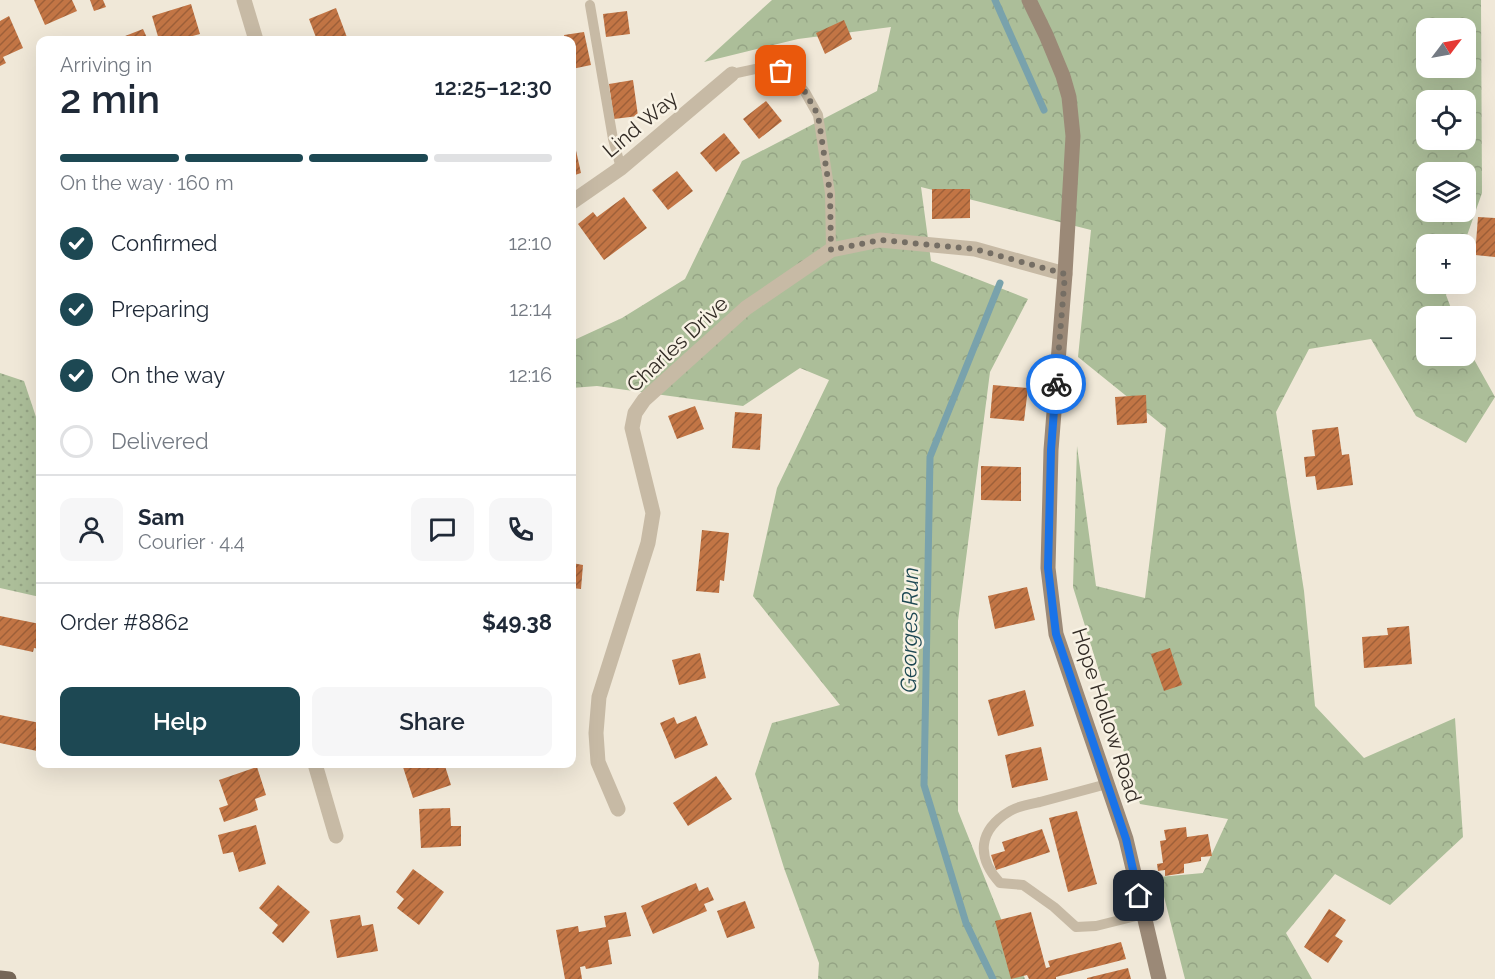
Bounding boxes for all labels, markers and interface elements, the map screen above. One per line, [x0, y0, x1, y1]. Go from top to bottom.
north arrow [1416, 18, 1476, 78]
map controls [1416, 18, 1476, 366]
pin [755, 45, 806, 96]
text: Arriving in [60, 53, 152, 77]
icon: bag [764, 54, 797, 87]
text: 12:25–12:30 [434, 74, 552, 100]
text: 2 min [60, 76, 160, 122]
street label: Lind Way [597, 85, 683, 163]
button: locate [1416, 90, 1476, 150]
button: layers [1416, 162, 1476, 222]
text: On the way · 160 m [60, 171, 234, 195]
icon: check [60, 227, 93, 260]
text: Confirmed [111, 230, 218, 256]
text: 12:10 [508, 231, 552, 255]
button: + [1416, 234, 1476, 294]
street label: Charles Drive [621, 291, 733, 397]
icon: check [60, 293, 93, 326]
text: Preparing [111, 296, 209, 322]
text: 12:14 [510, 297, 552, 321]
button: − [1416, 306, 1476, 366]
courier [1026, 354, 1086, 414]
icon: check [60, 359, 93, 392]
text: On the way [111, 362, 225, 388]
text: 12:16 [509, 363, 552, 387]
icon: bike [1040, 368, 1073, 401]
text: Delivered [111, 428, 209, 454]
button: person [60, 498, 123, 561]
button: chat [411, 498, 474, 561]
button: phone [489, 498, 552, 561]
text: Sam [138, 504, 185, 530]
text: Courier · 4.4 [138, 530, 245, 554]
water label: Georges Run [895, 567, 923, 693]
text: Order #8862 [60, 609, 189, 635]
text: $49.38 [482, 609, 552, 635]
street label: Hope Hollow Road [1067, 625, 1147, 805]
button: Help [60, 687, 300, 756]
button: Share [312, 687, 552, 756]
pin [1113, 870, 1164, 921]
icon: home [1122, 879, 1155, 912]

